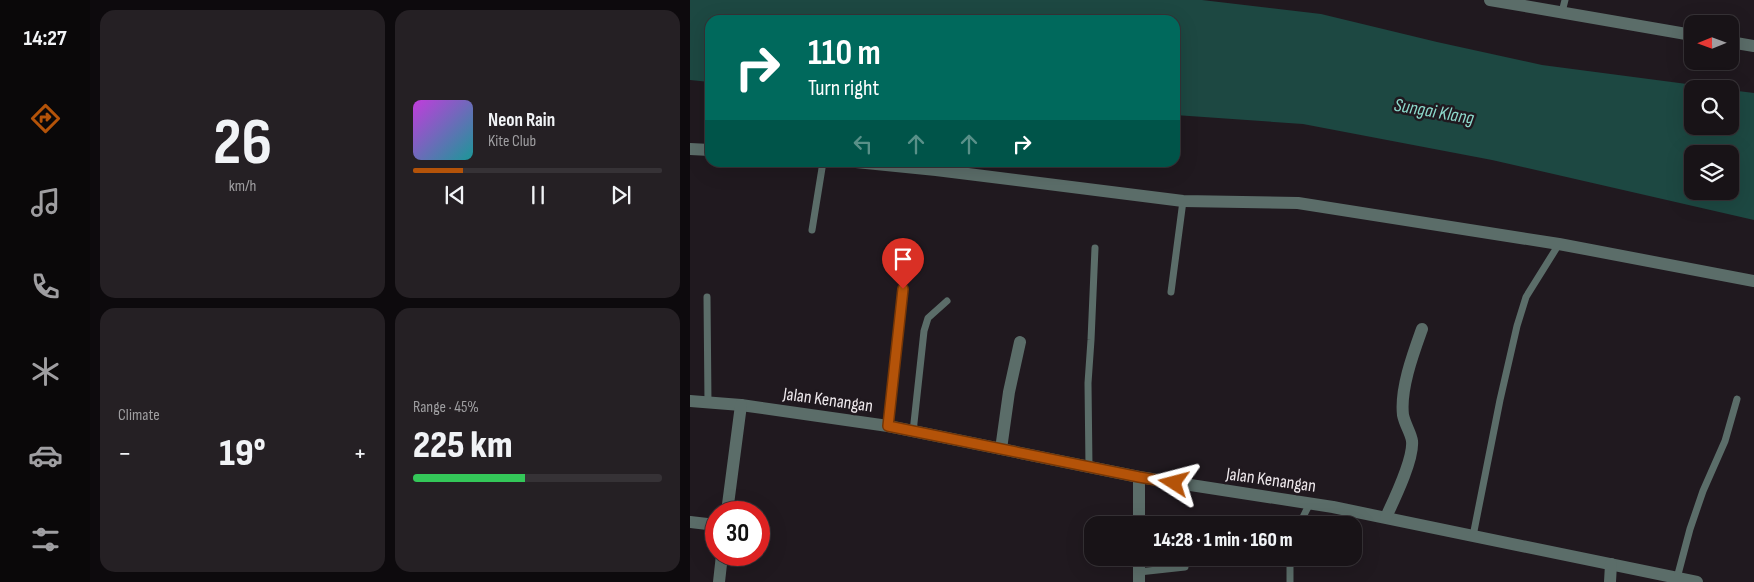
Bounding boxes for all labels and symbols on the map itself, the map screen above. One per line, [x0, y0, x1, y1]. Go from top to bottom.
north arrow [1684, 15, 1739, 70]
water label: Sungai Klang [1392, 94, 1476, 130]
pin [882, 238, 924, 289]
street label: Jalan Kenangan [781, 383, 874, 417]
position arrow [1147, 456, 1199, 508]
street label: Jalan Kenangan [1224, 463, 1317, 497]
speed limit sign: 30 [705, 501, 770, 566]

